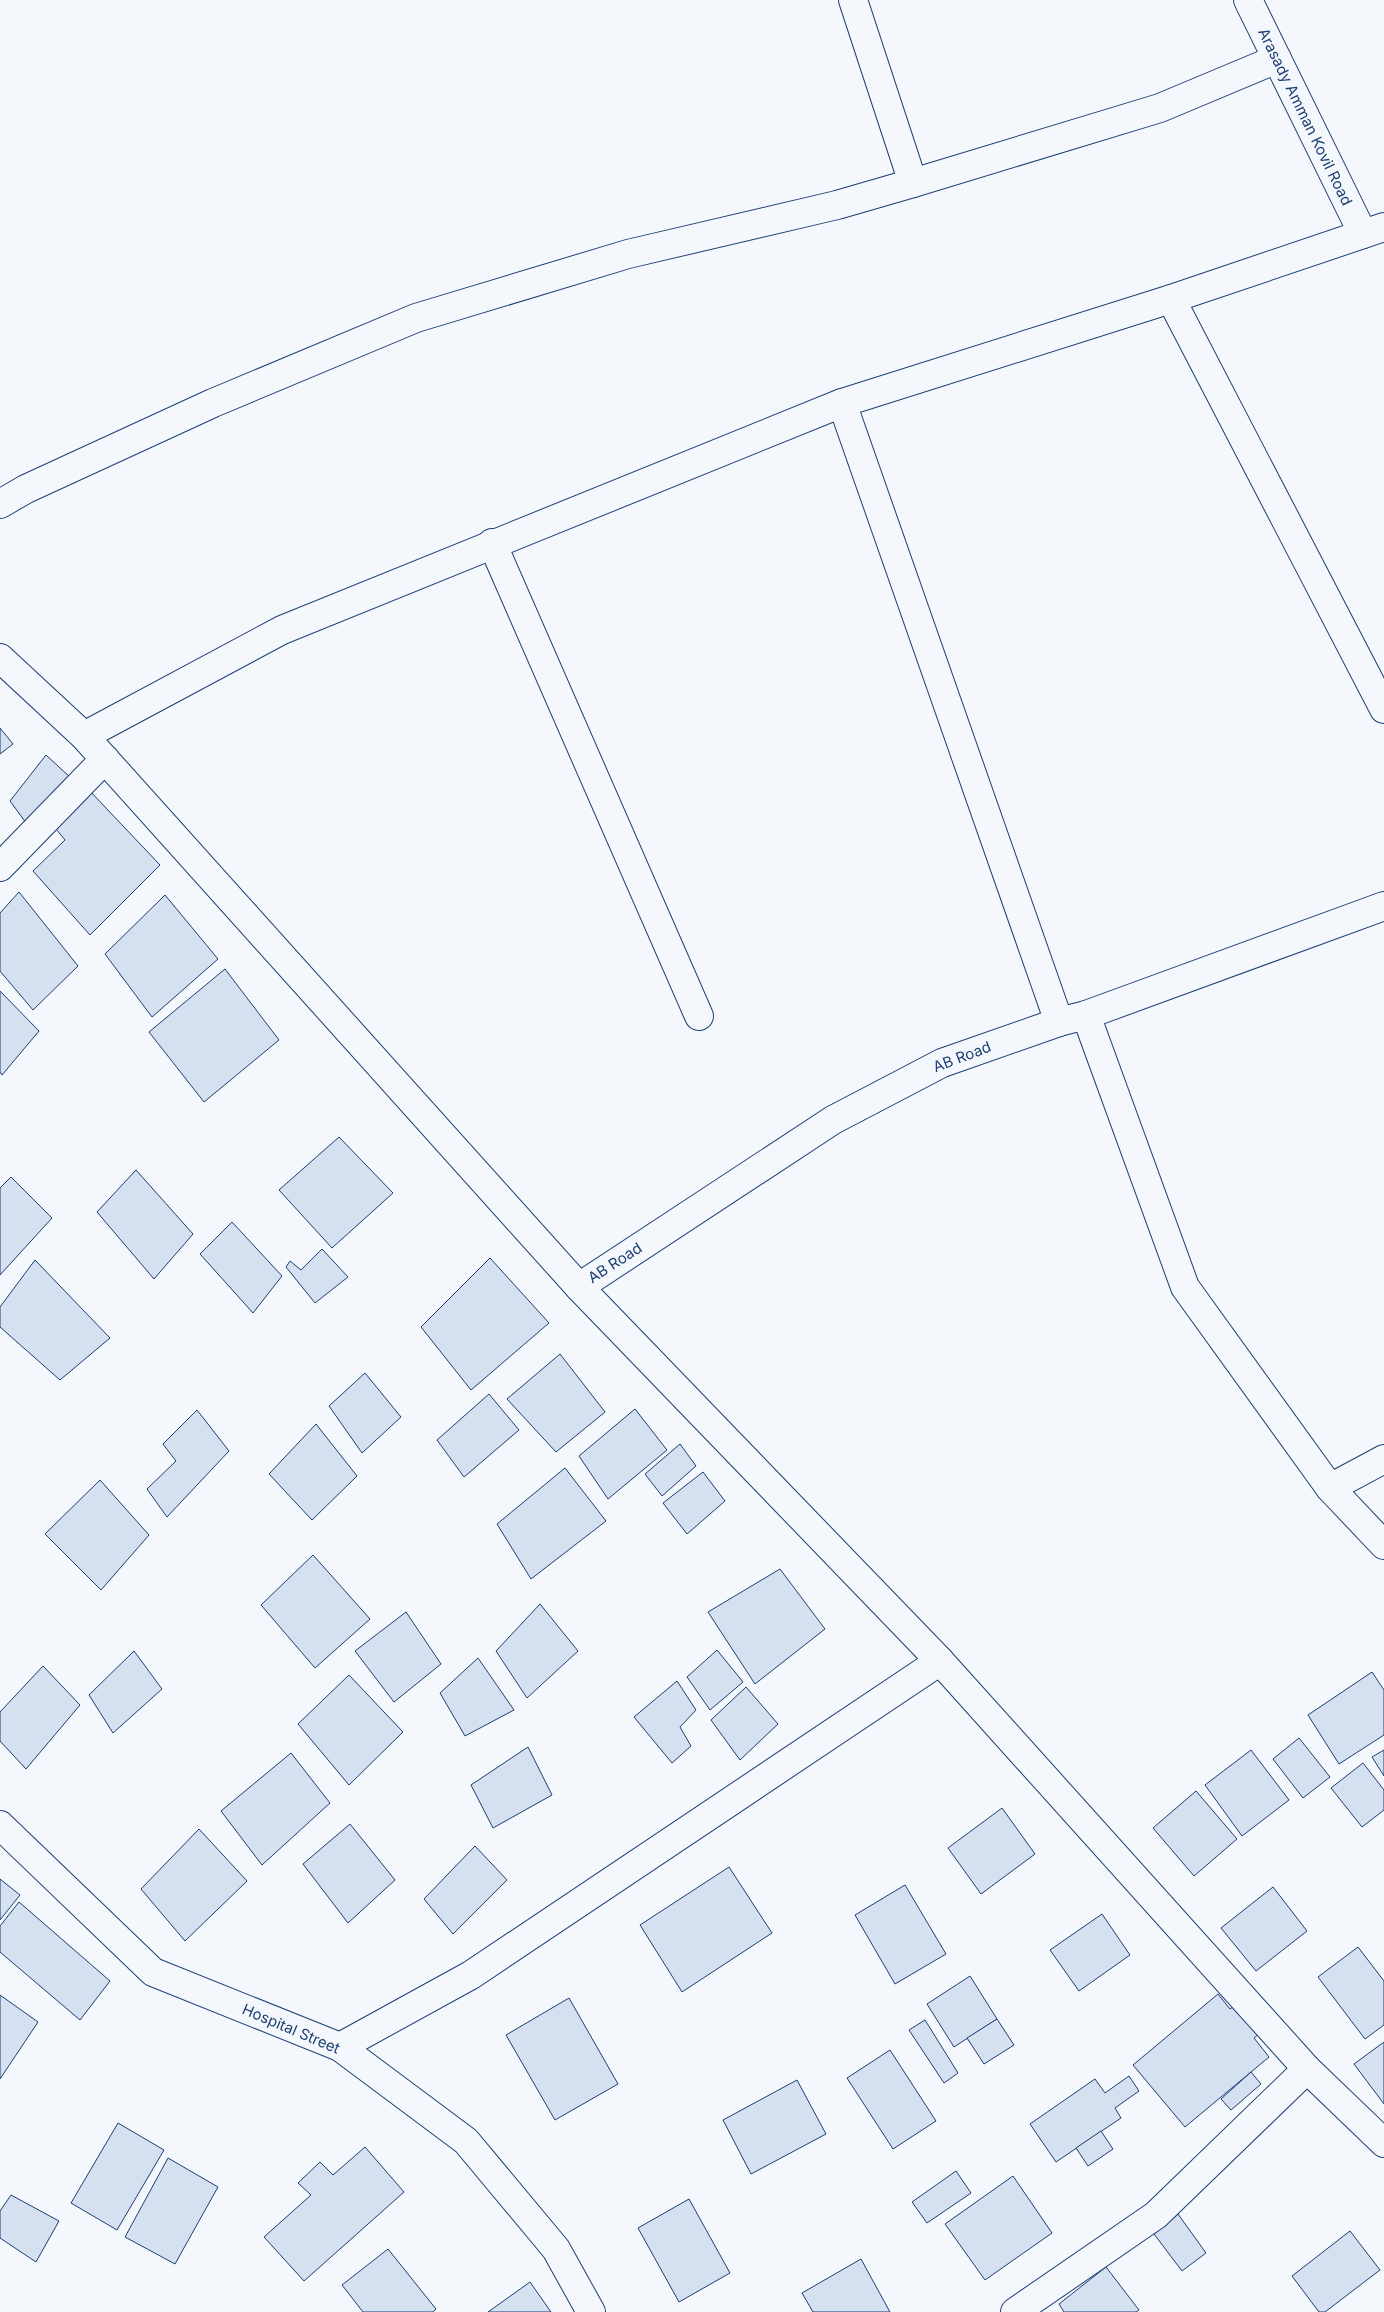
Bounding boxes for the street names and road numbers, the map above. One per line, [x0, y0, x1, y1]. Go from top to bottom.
street label: Arasady Amman Kovil Road [1254, 25, 1357, 209]
street label: AB Road [930, 1037, 994, 1076]
street label: AB Road [584, 1238, 645, 1287]
street label: Hospital Street [239, 1999, 343, 2058]

